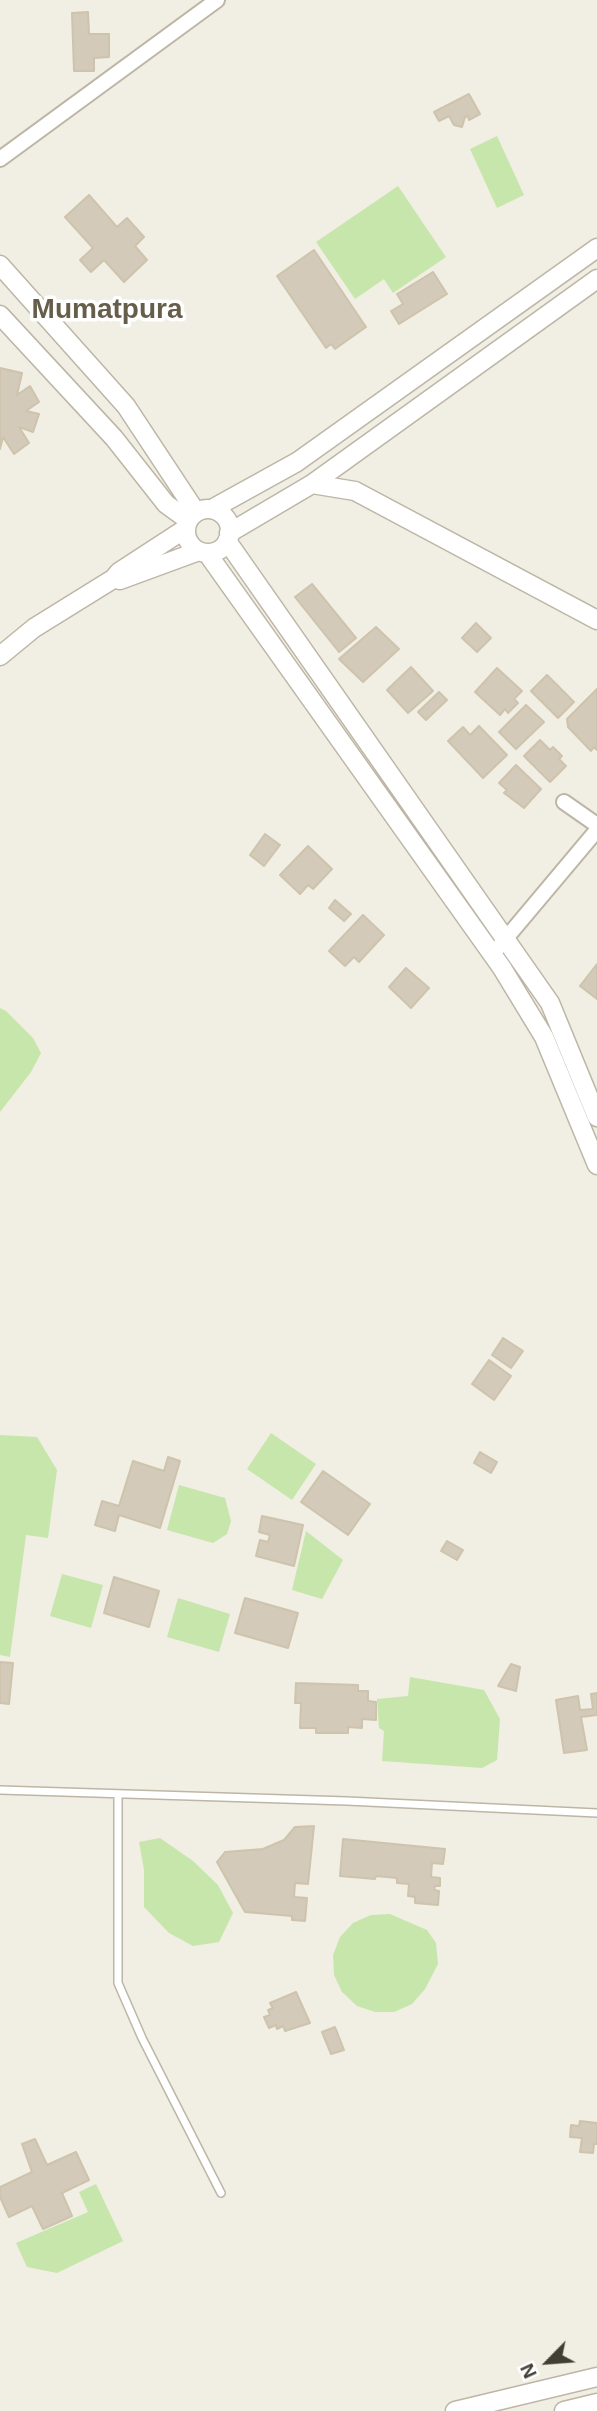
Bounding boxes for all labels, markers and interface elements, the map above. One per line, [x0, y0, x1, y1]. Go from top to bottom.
district label: Mumatpura [32, 293, 182, 327]
north arrow [513, 2327, 583, 2397]
text: N [516, 2360, 541, 2382]

